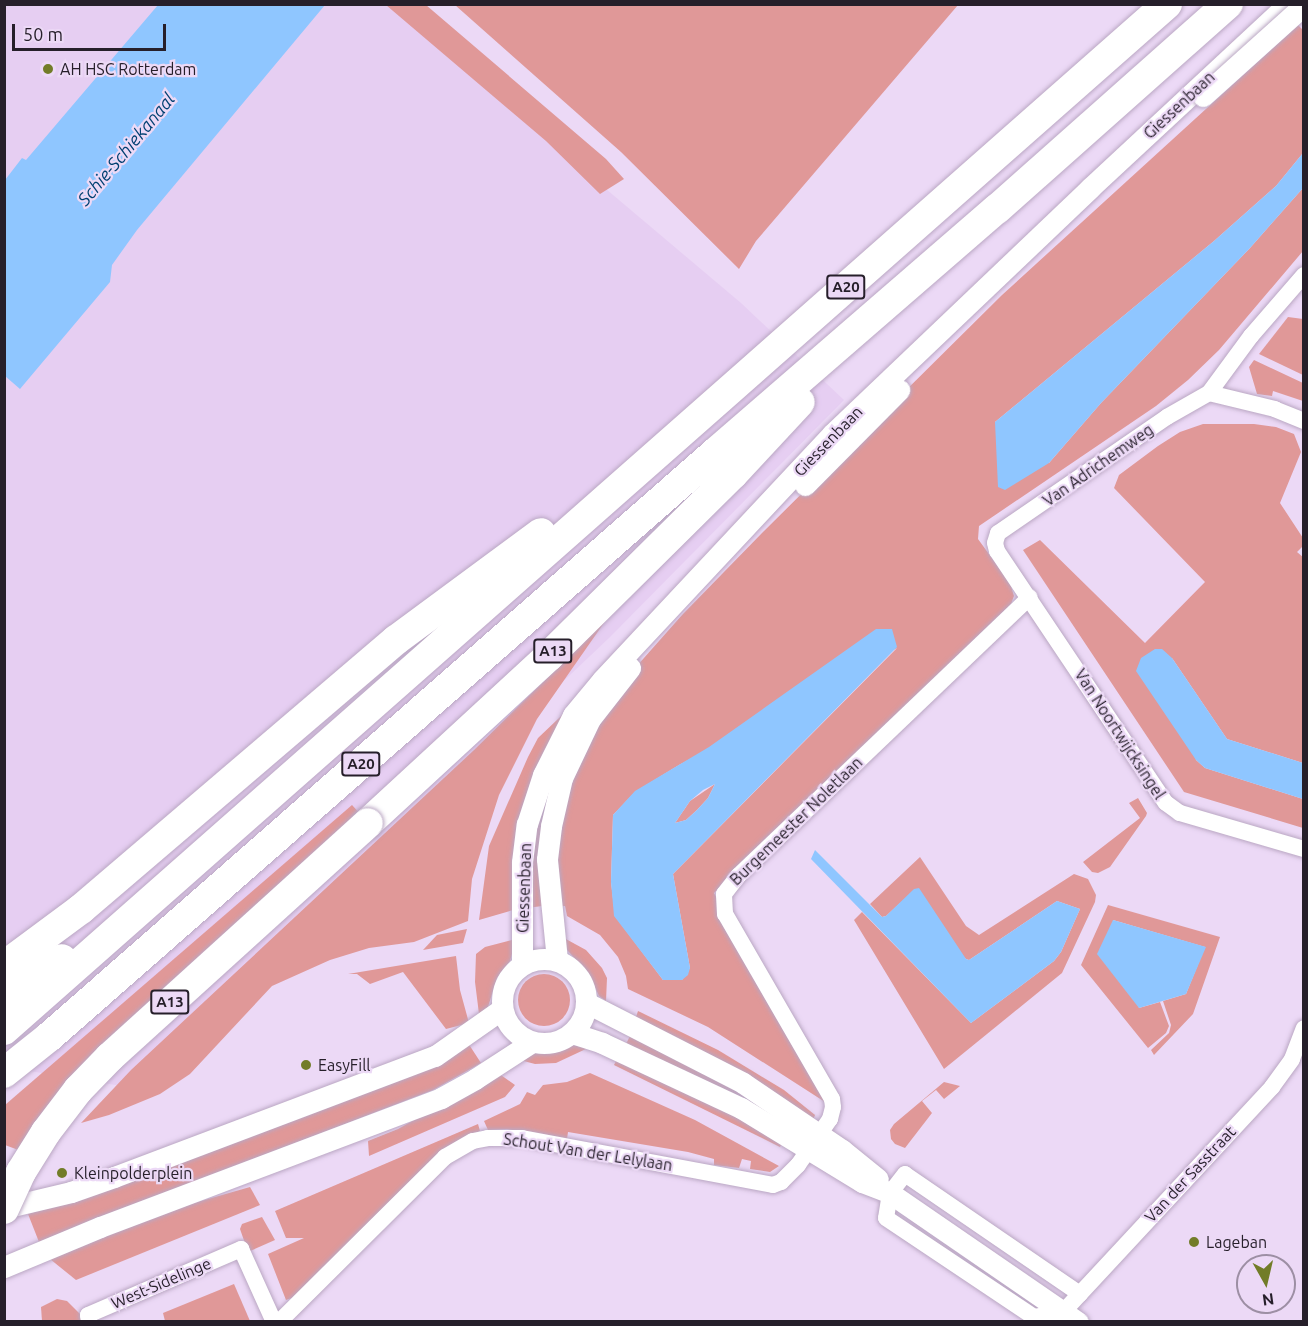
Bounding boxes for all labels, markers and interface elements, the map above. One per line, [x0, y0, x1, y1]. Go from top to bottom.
scale bar [15, 12, 170, 50]
text: 50 m [23, 24, 63, 44]
place label: AH HSC Rotterdam [60, 59, 196, 79]
marker: AH HSC Rotterdam [41, 62, 55, 76]
street label: Giessenbaan [1139, 67, 1219, 143]
water label: Schie-Schiekanaal [73, 88, 179, 210]
road number: A20 [825, 275, 867, 299]
street label: Giessenbaan [790, 402, 866, 480]
street label: Van Adrichemweg [1039, 420, 1157, 510]
road number: A13 [532, 639, 574, 663]
street label: Van Noortwijcksingel [1071, 665, 1169, 803]
road number: A20 [340, 752, 382, 776]
street label: Burgemeester Noletlaan [726, 753, 866, 889]
street label: Giessenbaan [513, 843, 535, 933]
road number: A13 [149, 990, 191, 1014]
place label: EasyFill [318, 1055, 371, 1075]
marker: EasyFill [299, 1058, 313, 1072]
street label: Van der Sasstraat [1141, 1122, 1239, 1226]
street label: Schout Van der Lelylaan [502, 1129, 674, 1175]
place label: Kleinpolderplein [74, 1163, 192, 1183]
marker: Kleinpolderplein [55, 1166, 69, 1180]
place label: Lageban [1206, 1232, 1267, 1252]
marker: Lageban [1187, 1235, 1201, 1249]
street label: West-Sidelinge [108, 1253, 214, 1313]
north arrow [1236, 1254, 1296, 1314]
text: N [1261, 1290, 1275, 1310]

